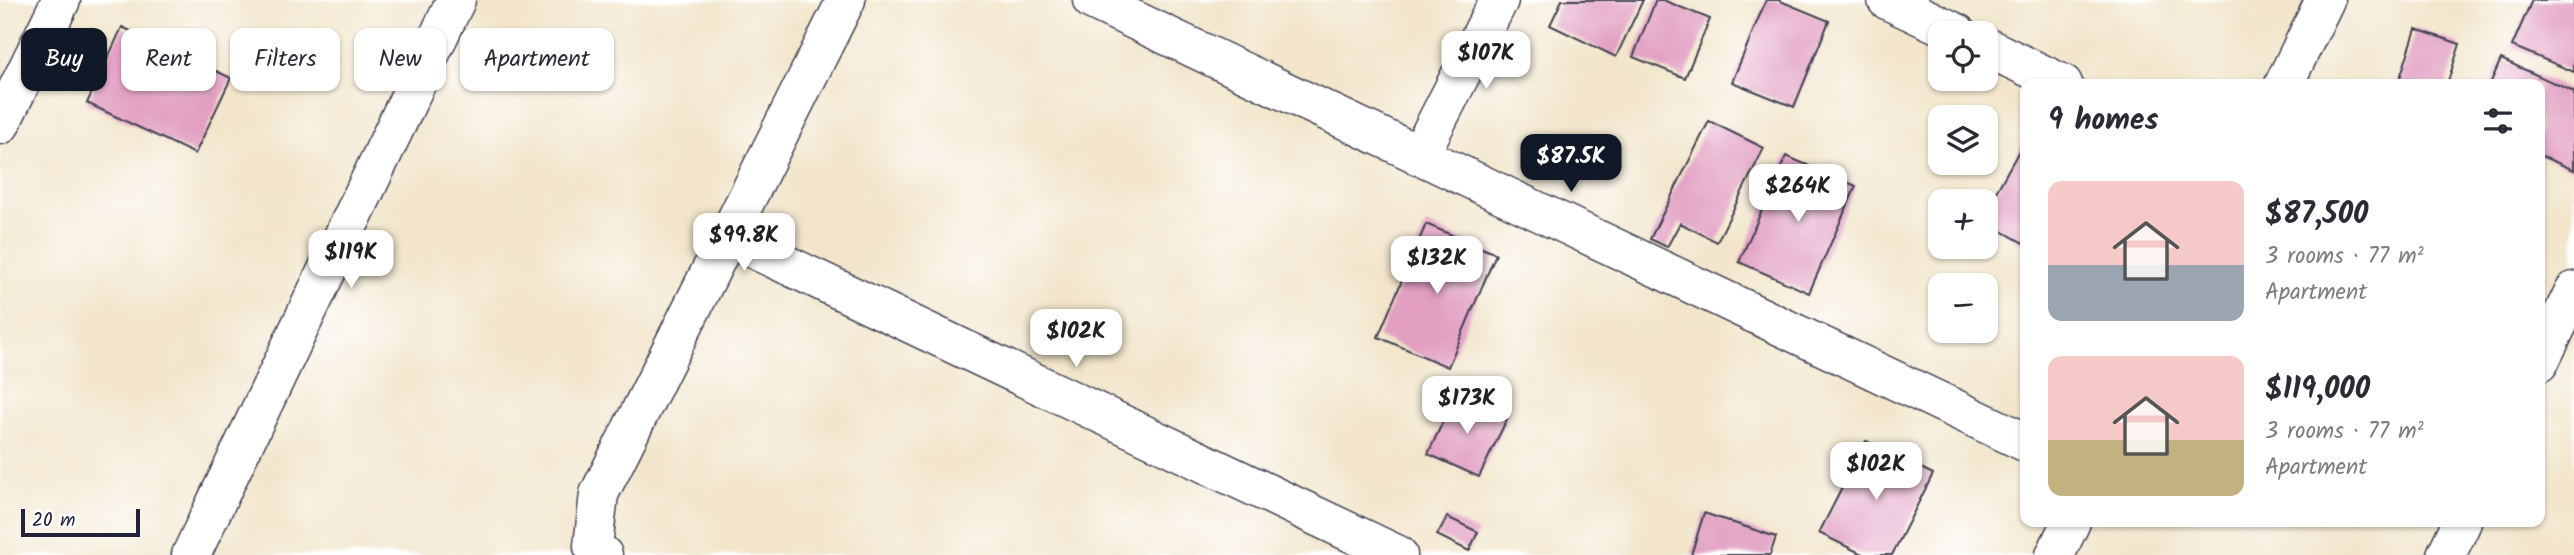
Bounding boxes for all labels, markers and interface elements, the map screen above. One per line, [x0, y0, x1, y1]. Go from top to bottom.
map controls [1928, 21, 1998, 343]
button: locate [1928, 21, 1998, 91]
chip: Buy [21, 28, 107, 91]
chip: Rent [121, 28, 216, 91]
chip: Filters [230, 28, 340, 91]
chip: New [354, 28, 446, 91]
chip: Apartment [460, 28, 614, 91]
pin: $107K [1437, 32, 1535, 91]
text: $107K [1457, 36, 1515, 72]
text: 9 homes [2048, 97, 2159, 145]
icon: filters [2479, 102, 2517, 140]
button: layers [1928, 105, 1998, 175]
pin: $87.5K [1514, 134, 1628, 194]
text: $87.5K [1537, 139, 1605, 175]
pin: $264K [1749, 164, 1847, 224]
text: $264K [1765, 169, 1831, 205]
button: + [1928, 189, 1998, 259]
text: $87,500 [2265, 191, 2368, 239]
icon: home [2104, 209, 2188, 293]
pin: $99.8K [687, 214, 801, 273]
text: $99.8K [709, 218, 779, 254]
pin: $119K [302, 230, 400, 290]
text: $119K [325, 235, 378, 271]
pin: $132K [1388, 236, 1486, 296]
text: 3 rooms · 77 m² [2265, 239, 2424, 275]
text: $132K [1407, 241, 1467, 277]
button: − [1928, 273, 1998, 343]
text: Apartment [2265, 275, 2367, 311]
pin: $102K [1027, 310, 1125, 369]
text: $102K [1046, 314, 1106, 350]
text: $119,000 [2265, 366, 2370, 414]
pin: $173K [1418, 376, 1516, 436]
text: $173K [1438, 381, 1496, 417]
icon: home [2104, 384, 2188, 468]
text: 3 rooms · 77 m² [2265, 414, 2424, 450]
pin: $102K [1827, 442, 1925, 502]
text: $102K [1846, 447, 1906, 483]
text: Apartment [2265, 450, 2367, 486]
scale bar [21, 506, 140, 538]
text: 20 m [32, 506, 75, 536]

